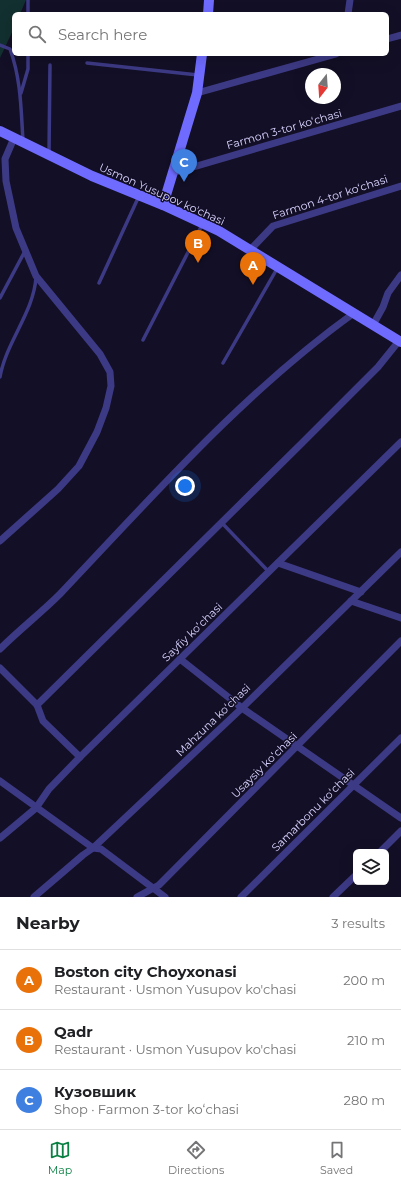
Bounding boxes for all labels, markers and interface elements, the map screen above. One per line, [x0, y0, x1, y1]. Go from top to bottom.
search box [12, 12, 389, 56]
icon: search [26, 23, 48, 45]
text: Search here [58, 25, 147, 44]
north arrow [305, 68, 341, 104]
street label: Farmon 3-tor koʻchasi [225, 106, 343, 152]
pin: C [171, 149, 197, 182]
street label: Usmon Yusupov ko'chasi [97, 160, 227, 228]
street label: Farmon 4-tor koʻchasi [270, 172, 390, 222]
pin: B [185, 230, 211, 263]
pin: A [240, 252, 266, 285]
your location [175, 476, 195, 496]
street label: Sayfiy koʻchasi [159, 600, 225, 664]
street label: Mahzuna koʻchasi [173, 681, 253, 759]
street label: Usaysiy koʻchasi [228, 729, 300, 801]
street label: Samarbonu koʻchasi [269, 765, 358, 854]
map controls [353, 849, 389, 885]
button: layers [353, 849, 389, 885]
text: Nearby [16, 913, 80, 933]
text: 3 results [331, 915, 385, 931]
text: Boston city Choyxonasi [54, 962, 237, 981]
text: A [24, 972, 34, 988]
text: 200 m [343, 972, 385, 988]
text: Restaurant · Usmon Yusupov ko'chasi [54, 981, 297, 997]
text: Qadr [54, 1022, 93, 1041]
text: B [24, 1032, 34, 1048]
text: 210 m [347, 1032, 385, 1048]
text: Restaurant · Usmon Yusupov ko'chasi [54, 1041, 297, 1057]
text: Кузовшик [54, 1082, 136, 1101]
text: C [24, 1092, 34, 1108]
text: 280 m [344, 1092, 385, 1108]
text: Shop · Farmon 3-tor koʻchasi [54, 1101, 239, 1117]
tab: Map [48, 1139, 72, 1177]
tab: Directions [168, 1139, 224, 1177]
tab: Saved [320, 1139, 353, 1177]

